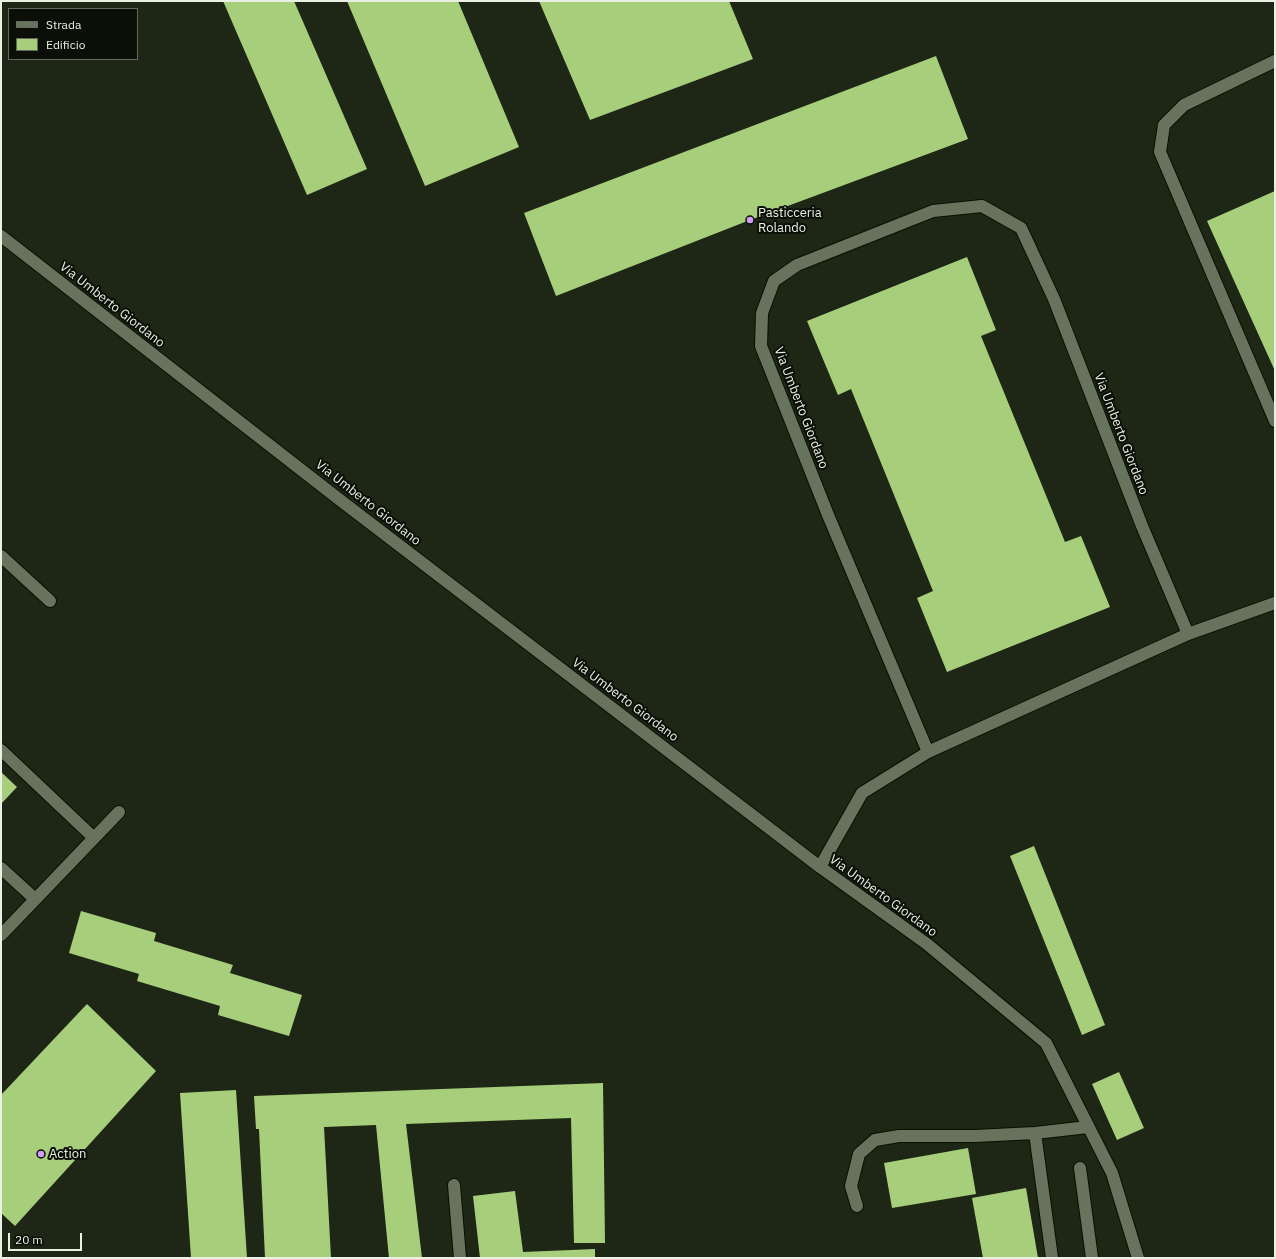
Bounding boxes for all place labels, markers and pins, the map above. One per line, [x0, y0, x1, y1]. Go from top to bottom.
place label: Pasticceria Rolando [758, 205, 822, 236]
marker: Pasticceria Rolando [745, 215, 755, 225]
place label: Action [49, 1146, 86, 1162]
marker: Action [36, 1149, 46, 1159]

